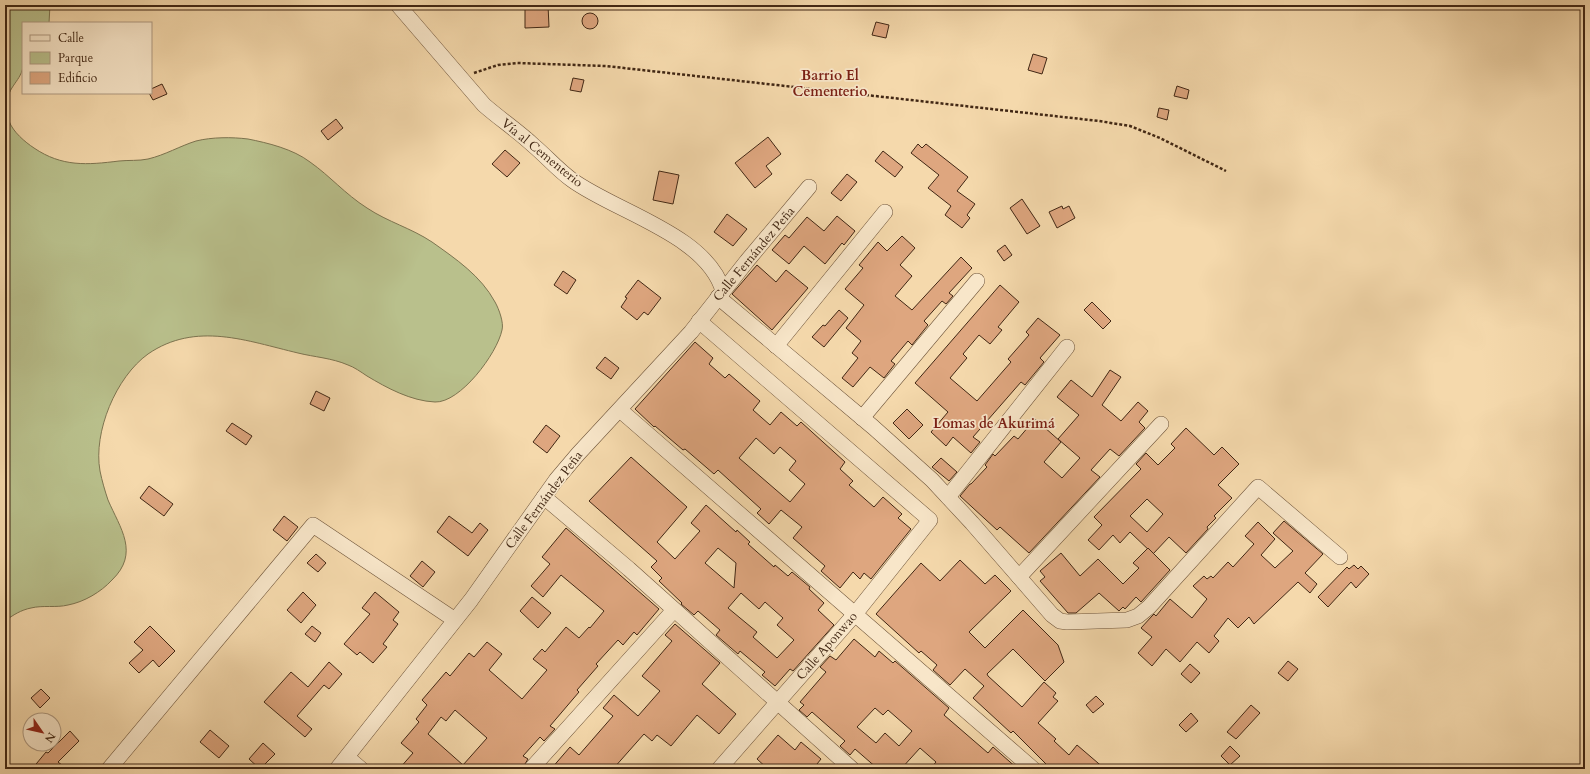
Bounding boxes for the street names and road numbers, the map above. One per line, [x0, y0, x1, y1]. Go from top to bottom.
street label: Vía al Cementerio [497, 114, 587, 192]
street label: Calle Fernández Peña [709, 202, 799, 305]
street label: Calle Fernández Peña [501, 447, 587, 553]
street label: Calle Aponwao [792, 608, 862, 684]

